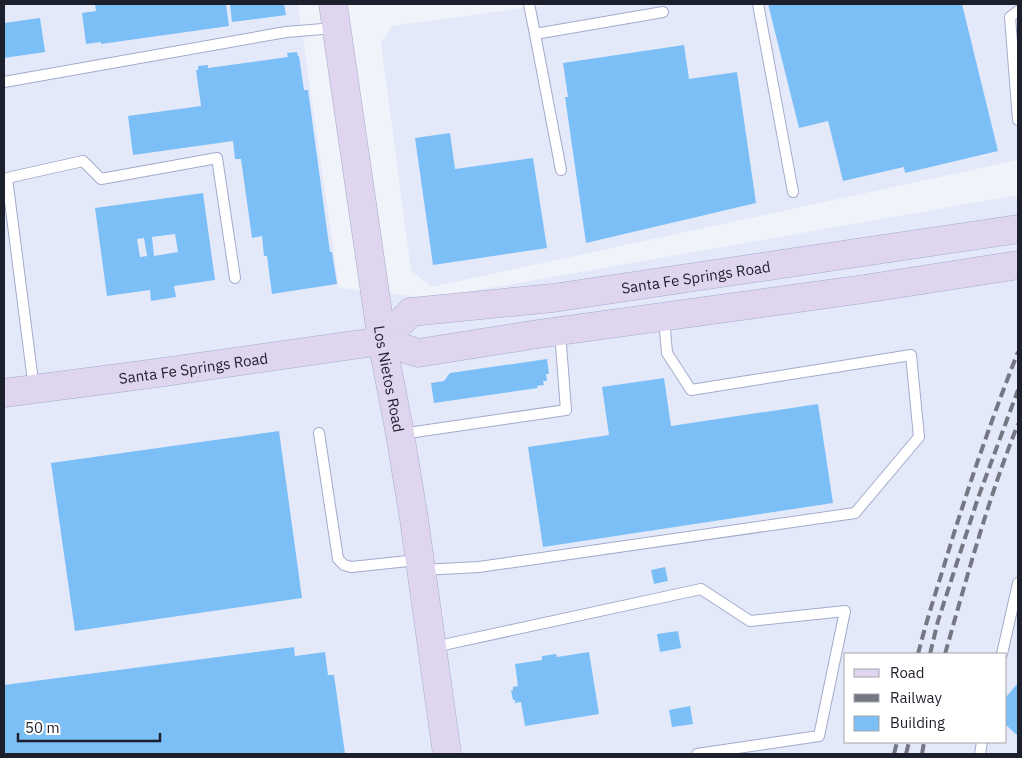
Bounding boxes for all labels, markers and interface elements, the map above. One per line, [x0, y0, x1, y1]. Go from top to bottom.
street label: Santa Fe Springs Road [620, 256, 772, 297]
street label: Los Nietos Road [370, 324, 409, 434]
street label: Santa Fe Springs Road [118, 348, 269, 387]
legend [844, 653, 1007, 743]
text: Road [890, 663, 925, 682]
text: Railway [890, 688, 943, 707]
scale bar [18, 710, 160, 742]
text: Building [890, 713, 945, 732]
text: 50 m [25, 718, 60, 737]

